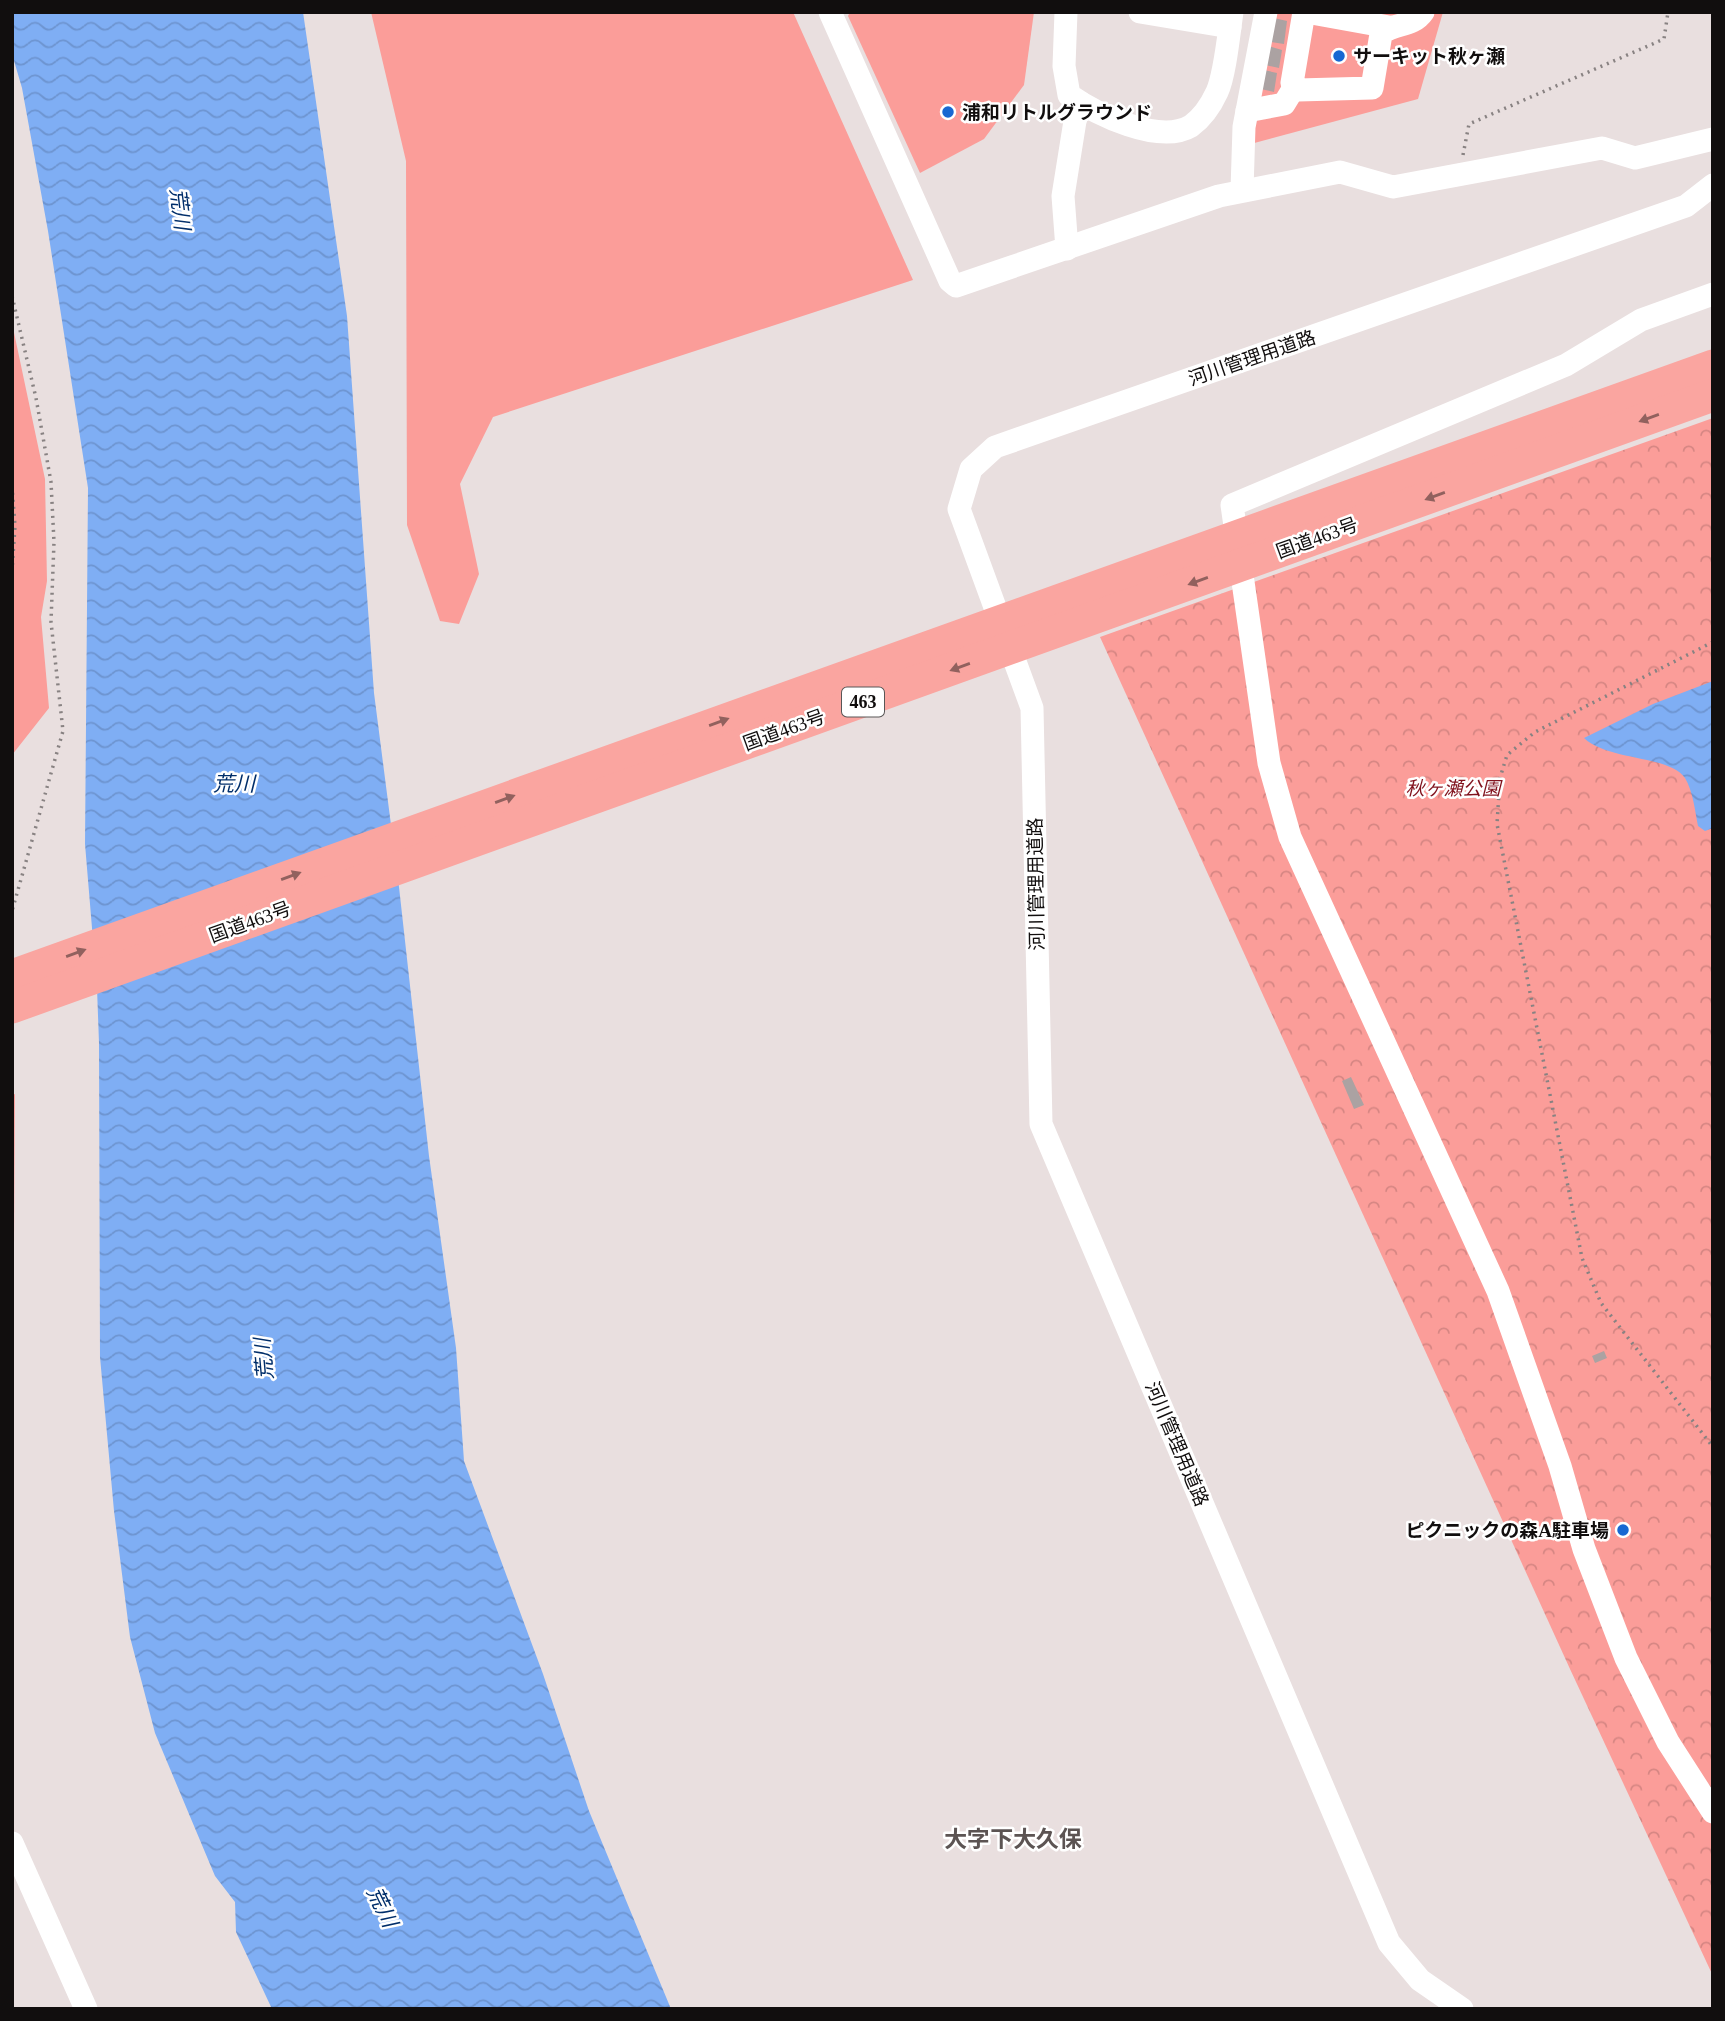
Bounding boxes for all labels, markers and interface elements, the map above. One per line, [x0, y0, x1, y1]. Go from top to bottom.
place label: サーキット秋ヶ瀬 [1353, 46, 1505, 67]
marker: サーキット秋ヶ瀬 [1331, 48, 1347, 64]
place label: 浦和リトルグラウンド [962, 102, 1152, 123]
marker: 浦和リトルグラウンド [940, 104, 956, 120]
water label: 荒川 [166, 187, 195, 233]
street label: 河川管理用道路 [1186, 326, 1318, 390]
one-way arrow [1638, 413, 1659, 424]
one-way arrow [1424, 490, 1445, 501]
street label: 国道463号 [1273, 514, 1361, 562]
one-way arrow [1187, 576, 1208, 587]
one-way arrow [950, 661, 971, 672]
road number: 463 [842, 688, 884, 716]
street label: 国道463号 [740, 706, 828, 754]
one-way arrow [708, 716, 729, 727]
water label: 荒川 [213, 772, 257, 796]
park label: 秋ヶ瀬公園 [1405, 778, 1503, 799]
one-way arrow [494, 793, 515, 804]
street label: 河川管理用道路 [1024, 817, 1048, 951]
one-way arrow [280, 870, 301, 881]
street label: 国道463号 [206, 898, 294, 946]
one-way arrow [66, 947, 87, 958]
water label: 荒川 [250, 1335, 278, 1381]
street label: 河川管理用道路 [1141, 1379, 1213, 1509]
place label: ピクニックの森A駐車場 [1405, 1520, 1609, 1541]
marker: ピクニックの森A駐車場 [1615, 1522, 1631, 1538]
district label: 大字下大久保 [944, 1827, 1082, 1852]
water label: 荒川 [362, 1883, 403, 1933]

